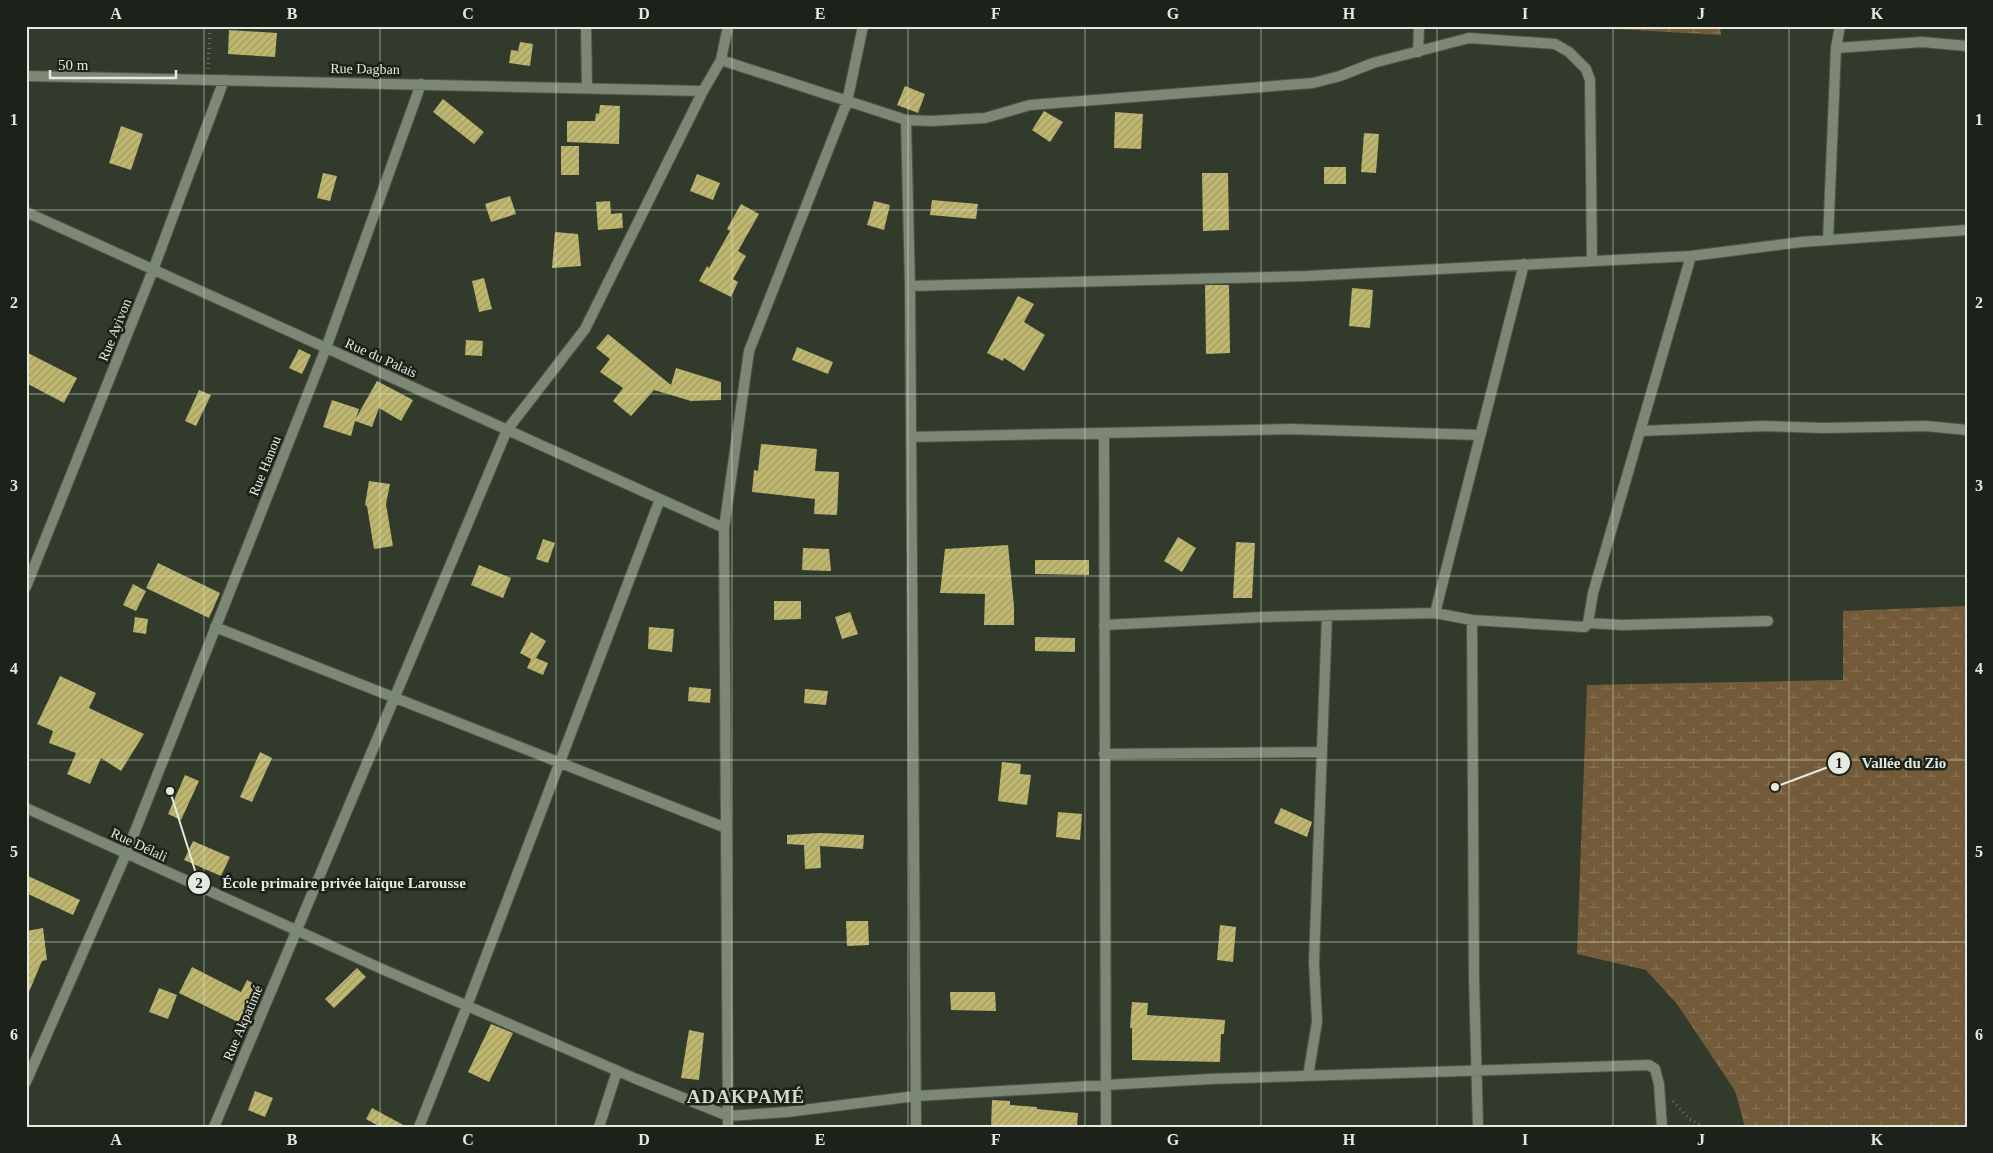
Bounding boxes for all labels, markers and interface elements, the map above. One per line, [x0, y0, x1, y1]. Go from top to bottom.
text: A [110, 5, 122, 22]
text: B [287, 5, 298, 22]
text: C [462, 5, 474, 22]
text: D [638, 5, 650, 22]
text: E [815, 5, 825, 22]
text: F [991, 5, 1001, 22]
text: G [1167, 5, 1180, 22]
text: H [1343, 5, 1356, 22]
text: I [1522, 5, 1528, 22]
text: J [1697, 5, 1705, 22]
text: K [1871, 5, 1884, 22]
scale bar [50, 48, 176, 80]
text: 50 m [58, 57, 89, 73]
street label: Rue Dagban [330, 61, 400, 77]
text: 1 [10, 111, 18, 128]
text: 1 [1975, 111, 1983, 128]
text: 2 [10, 294, 18, 311]
text: 2 [1975, 294, 1983, 311]
street label: Rue Ayivon [96, 297, 134, 363]
street label: Rue du Palais [343, 335, 419, 381]
street label: Rue Hanou [246, 434, 284, 498]
text: 3 [10, 477, 18, 494]
text: 3 [1975, 477, 1983, 494]
text: 4 [10, 660, 18, 677]
text: 4 [1975, 660, 1983, 677]
callout: Vallée du Zio [1827, 748, 1956, 778]
text: 1 [1835, 755, 1843, 771]
text: Vallée du Zio [1862, 755, 1946, 771]
street label: Rue Délali [109, 825, 170, 865]
text: 5 [10, 843, 18, 860]
text: 5 [1975, 843, 1983, 860]
callout: École primaire privée laïque Larousse [187, 868, 476, 898]
text: 2 [195, 875, 203, 891]
text: École primaire privée laïque Larousse [222, 875, 466, 891]
street label: Rue Akpatimé [220, 983, 266, 1063]
text: 6 [10, 1026, 18, 1043]
text: 6 [1975, 1026, 1983, 1043]
district label: ADAKPAMÉ [687, 1086, 805, 1107]
text: A [110, 1131, 122, 1148]
text: B [287, 1131, 298, 1148]
text: C [462, 1131, 474, 1148]
text: D [638, 1131, 650, 1148]
text: E [815, 1131, 825, 1148]
text: F [991, 1131, 1001, 1148]
text: G [1167, 1131, 1180, 1148]
text: H [1343, 1131, 1356, 1148]
text: I [1522, 1131, 1528, 1148]
text: J [1697, 1131, 1705, 1148]
text: K [1871, 1131, 1884, 1148]

